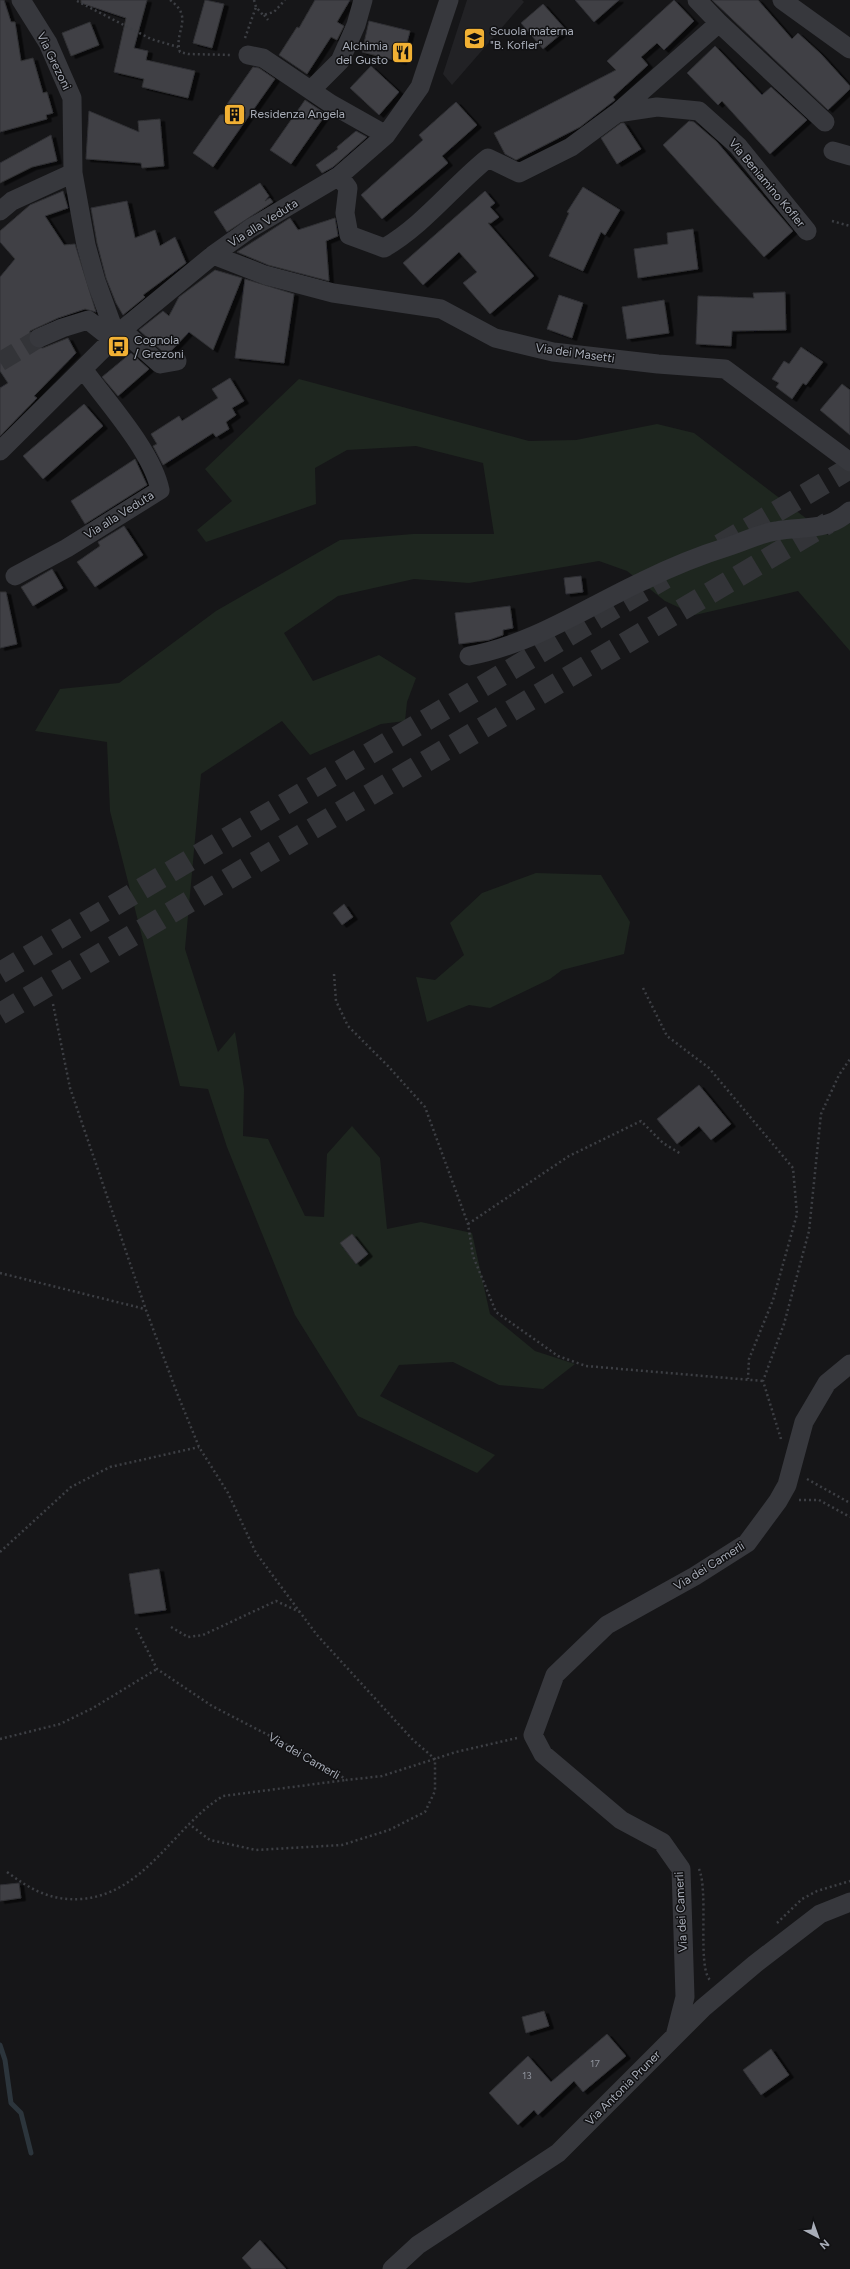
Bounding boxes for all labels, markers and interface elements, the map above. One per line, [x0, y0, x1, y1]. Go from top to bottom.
place label: Scuola materna "B. Kofler" [490, 24, 574, 52]
school or university icon: Scuola materna "B. Kofler" [461, 25, 487, 51]
street label: Via Grezoni [34, 30, 74, 92]
place label: Alchimia del Gusto [336, 39, 388, 67]
restaurant icon: Alchimia del Gusto [390, 40, 416, 66]
building icon: Residenza Angela [222, 101, 248, 127]
place label: Residenza Angela [250, 107, 345, 121]
street label: Via Beniamino Kofler [726, 136, 808, 230]
street label: Via alla Veduta [226, 196, 300, 250]
place label: Cognola / Grezoni [134, 333, 184, 361]
bus stop icon: Cognola / Grezoni [106, 334, 132, 360]
street label: Via dei Masetti [535, 341, 615, 365]
street label: Via alla Veduta [82, 488, 156, 542]
street label: Via dei Camerli [671, 1539, 747, 1593]
street label: Via dei Camerli [266, 1730, 342, 1782]
street label: Via dei Camerli [672, 1871, 690, 1953]
street label: Via Antonia Pruner [583, 2048, 663, 2128]
house number: 17 [590, 2057, 600, 2070]
house number: 13 [522, 2069, 532, 2082]
north arrow [798, 2217, 838, 2257]
text: N [817, 2236, 832, 2252]

